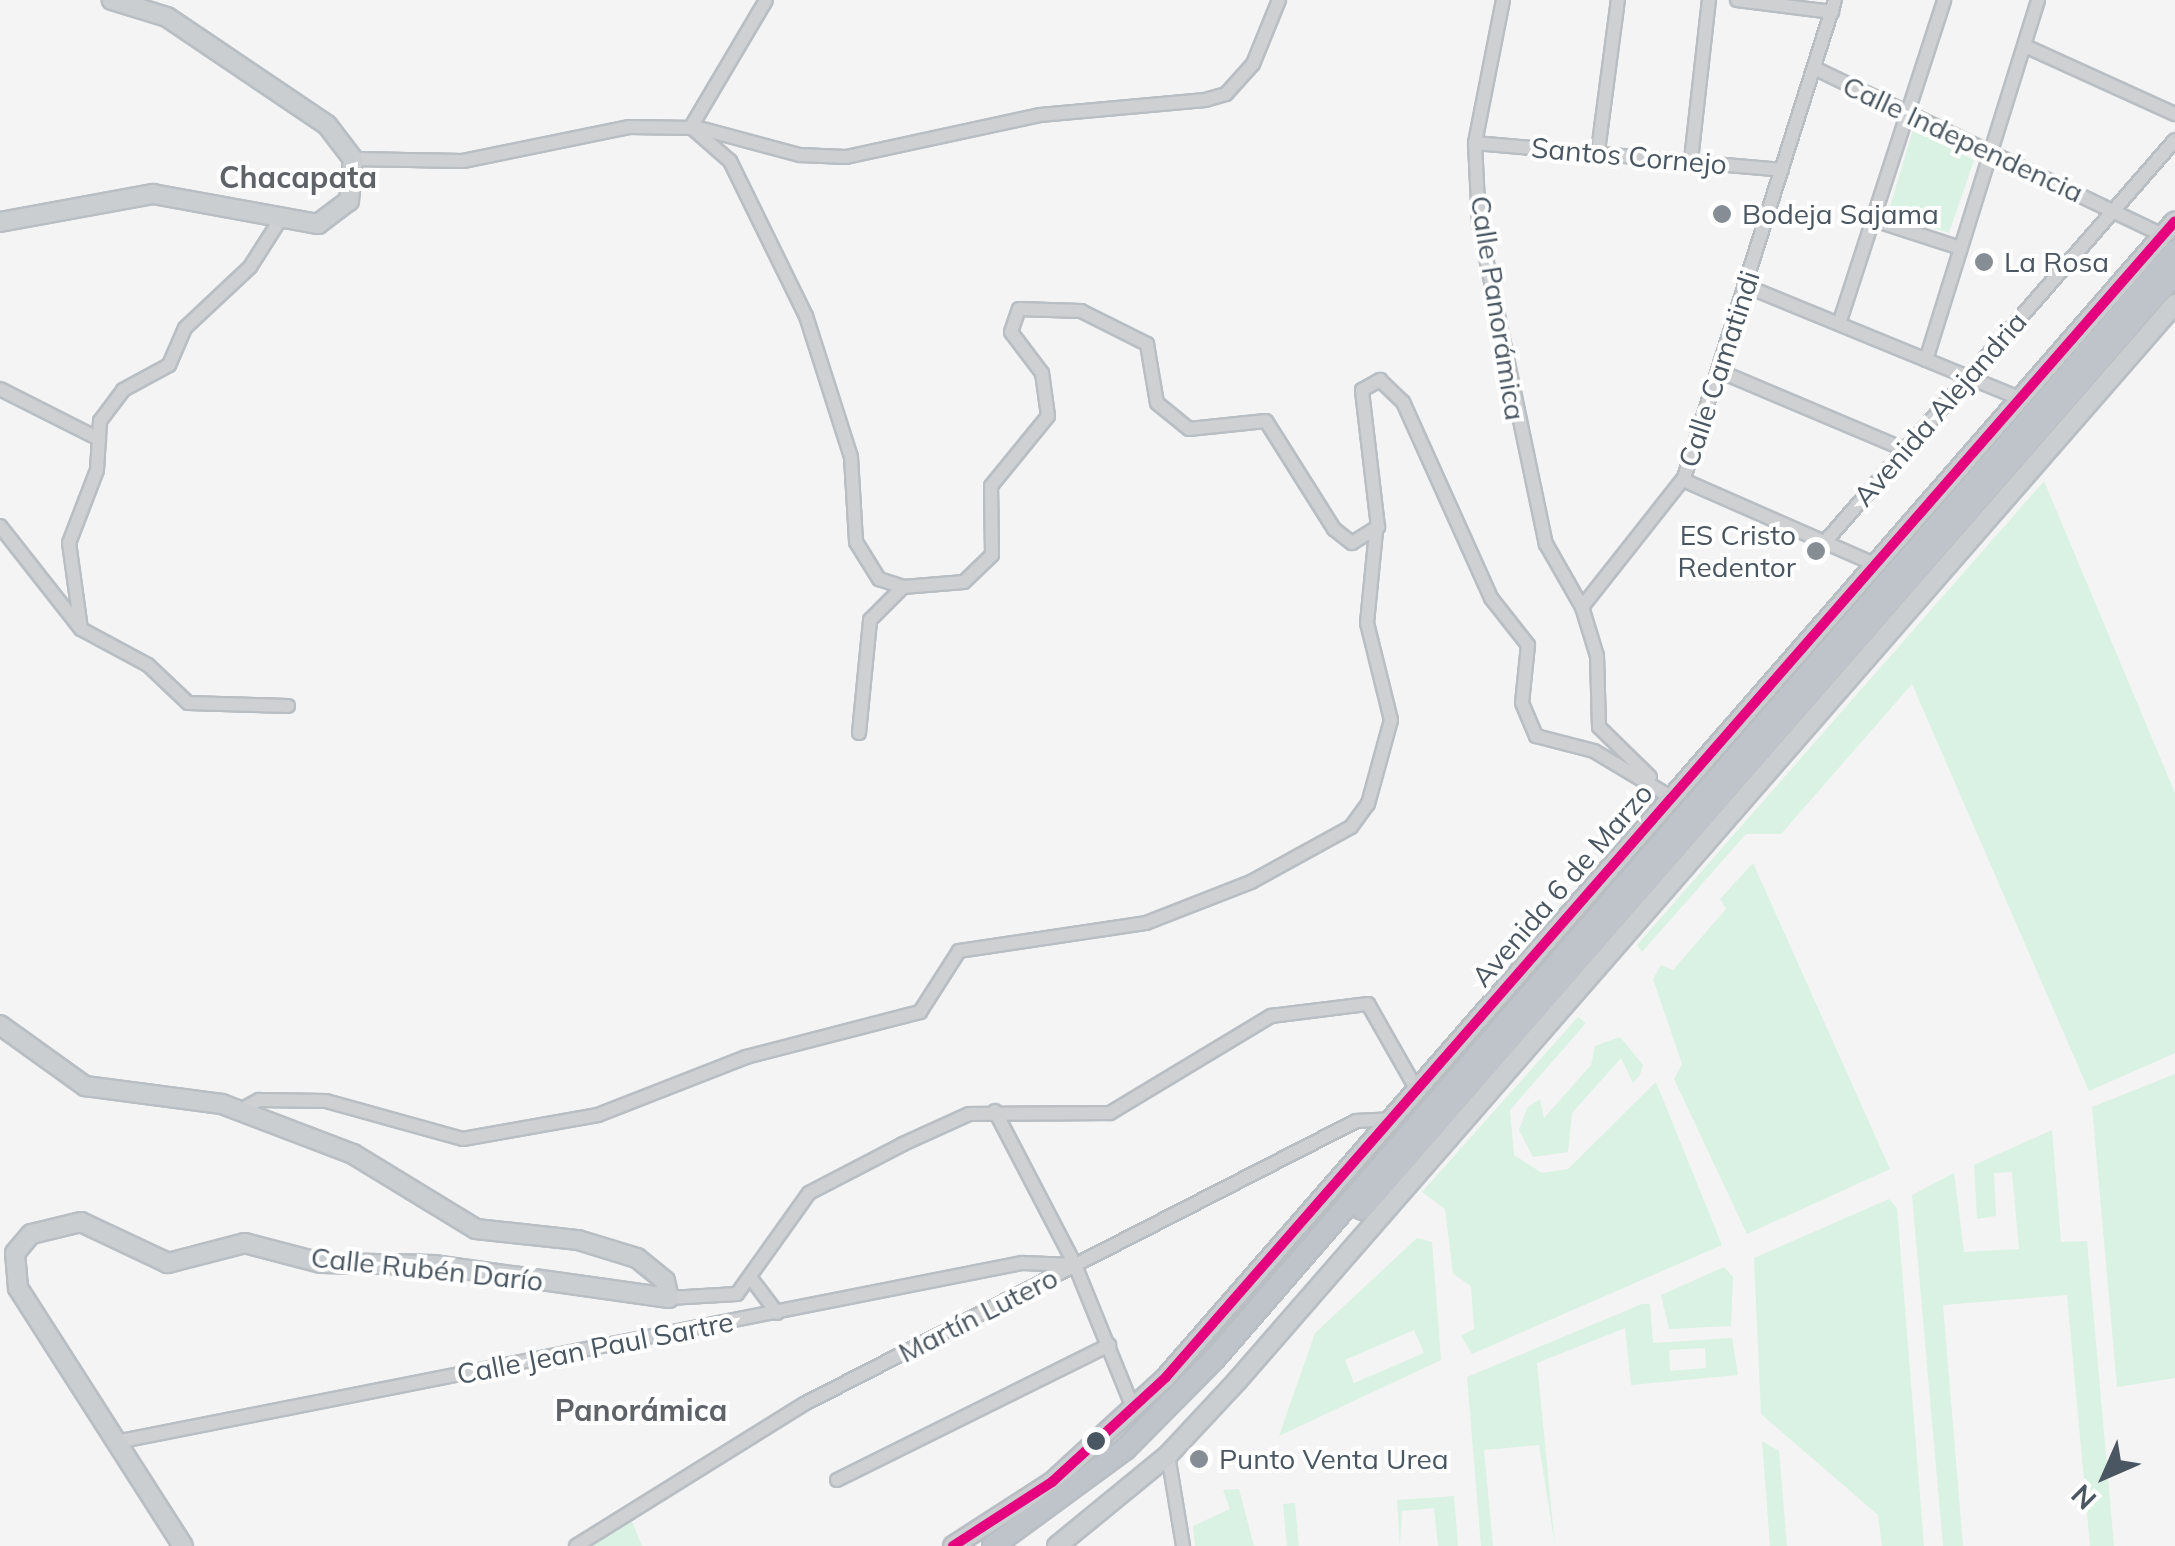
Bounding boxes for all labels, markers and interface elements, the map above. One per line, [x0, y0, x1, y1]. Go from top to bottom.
street label: Calle Independencia [1838, 69, 2088, 209]
street label: Santos Cornejo [1530, 131, 1728, 181]
district label: Chacapata [219, 159, 377, 195]
street label: Calle Panorámica [1464, 193, 1532, 423]
place label: Bodeja Sajama [1742, 197, 1939, 231]
marker: Bodeja Sajama [1711, 203, 1733, 225]
place label: La Rosa [2004, 245, 2109, 279]
marker: La Rosa [1973, 251, 1995, 273]
street label: Calle Camatindi [1671, 267, 1767, 471]
street label: Avenida Alejandria [1846, 305, 2034, 513]
place label: ES Cristo Redentor [1677, 518, 1796, 584]
marker: ES Cristo Redentor [1805, 540, 1827, 562]
street label: Avenida 6 de Marzo [1465, 776, 1659, 994]
street label: Calle Rubén Darío [309, 1240, 545, 1298]
street label: Martín Lutero [893, 1261, 1063, 1369]
street label: Calle Jean Paul Sartre [454, 1305, 736, 1391]
district label: Panorámica [555, 1392, 727, 1428]
north arrow [2055, 1426, 2155, 1526]
unlabelled marker [1086, 1431, 1106, 1451]
place label: Punto Venta Urea [1219, 1442, 1448, 1476]
marker: Punto Venta Urea [1188, 1448, 1210, 1470]
text: N [2064, 1478, 2103, 1517]

